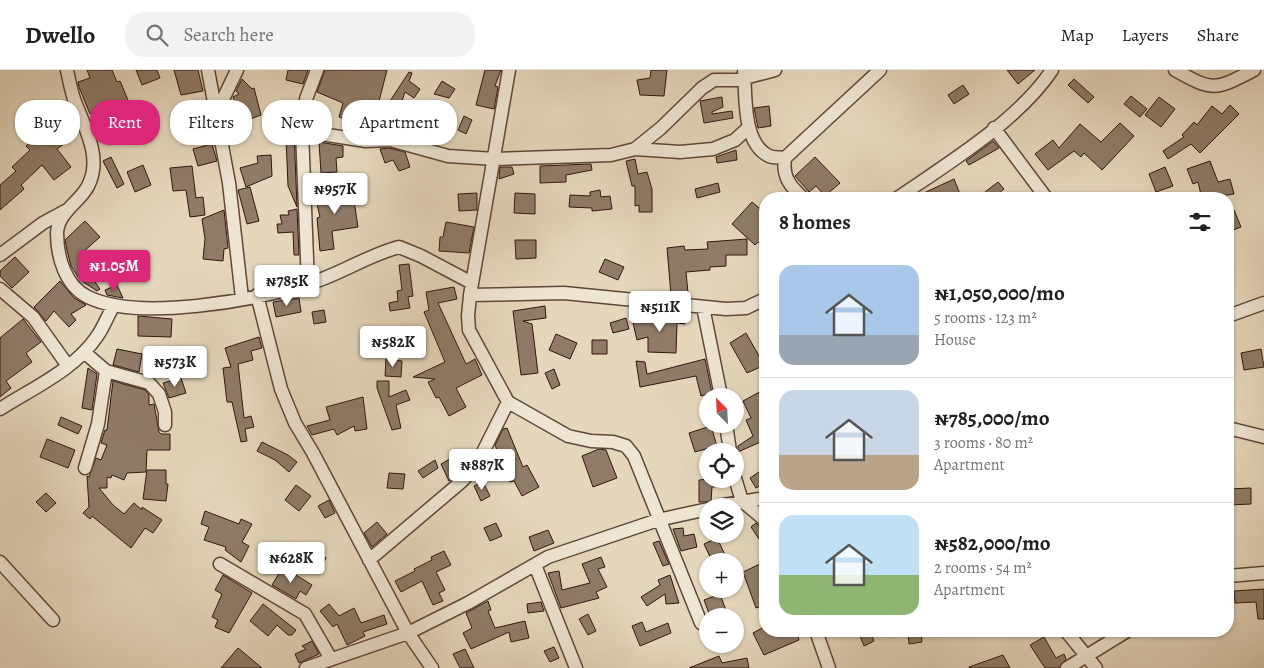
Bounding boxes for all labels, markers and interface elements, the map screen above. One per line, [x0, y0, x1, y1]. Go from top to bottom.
search box [125, 12, 475, 57]
text: Dwello [25, 19, 95, 51]
icon: search [143, 21, 171, 49]
text: Search here [183, 22, 274, 48]
text: Map [1061, 23, 1094, 47]
text: Layers [1122, 23, 1169, 47]
text: Share [1197, 23, 1239, 47]
chip: Buy [15, 100, 80, 145]
chip: Rent [90, 100, 160, 145]
chip: Filters [170, 100, 252, 145]
chip: New [262, 100, 332, 145]
chip: Apartment [342, 100, 457, 145]
pin: ₦957K [300, 172, 370, 215]
text: ₦957K [314, 178, 356, 200]
text: 8 homes [779, 208, 851, 236]
icon: filters [1186, 208, 1214, 236]
pin: ₦1.05M [73, 250, 155, 292]
text: ₦1.05M [89, 255, 139, 277]
pin: ₦785K [252, 264, 322, 307]
text: ₦785K [265, 270, 309, 292]
text: ₦1,050,000/mo [934, 279, 1065, 307]
icon: home [819, 285, 879, 345]
pin: ₦511K [625, 290, 695, 333]
text: ₦511K [640, 296, 680, 318]
text: 5 rooms · 123 m² [934, 307, 1037, 329]
pin: ₦582K [358, 326, 428, 368]
text: House [934, 329, 976, 351]
text: ₦582K [371, 331, 415, 353]
pin: ₦573K [140, 346, 210, 388]
text: ₦573K [154, 351, 196, 373]
north arrow [699, 388, 744, 432]
map controls [699, 388, 744, 653]
text: ₦785,000/mo [934, 404, 1050, 432]
icon: home [819, 410, 879, 470]
text: 3 rooms · 80 m² [934, 432, 1033, 454]
button: locate [699, 443, 744, 488]
pin: ₦887K [447, 448, 517, 491]
text: ₦887K [460, 454, 504, 476]
text: Apartment [934, 454, 1005, 476]
button: layers [699, 498, 744, 543]
text: ₦582,000/mo [934, 529, 1051, 557]
icon: home [819, 535, 879, 595]
pin: ₦628K [256, 542, 326, 584]
text: ₦628K [269, 547, 313, 569]
button: + [699, 553, 744, 598]
text: 2 rooms · 54 m² [934, 557, 1032, 579]
text: Apartment [934, 579, 1005, 601]
button: − [699, 608, 744, 653]

